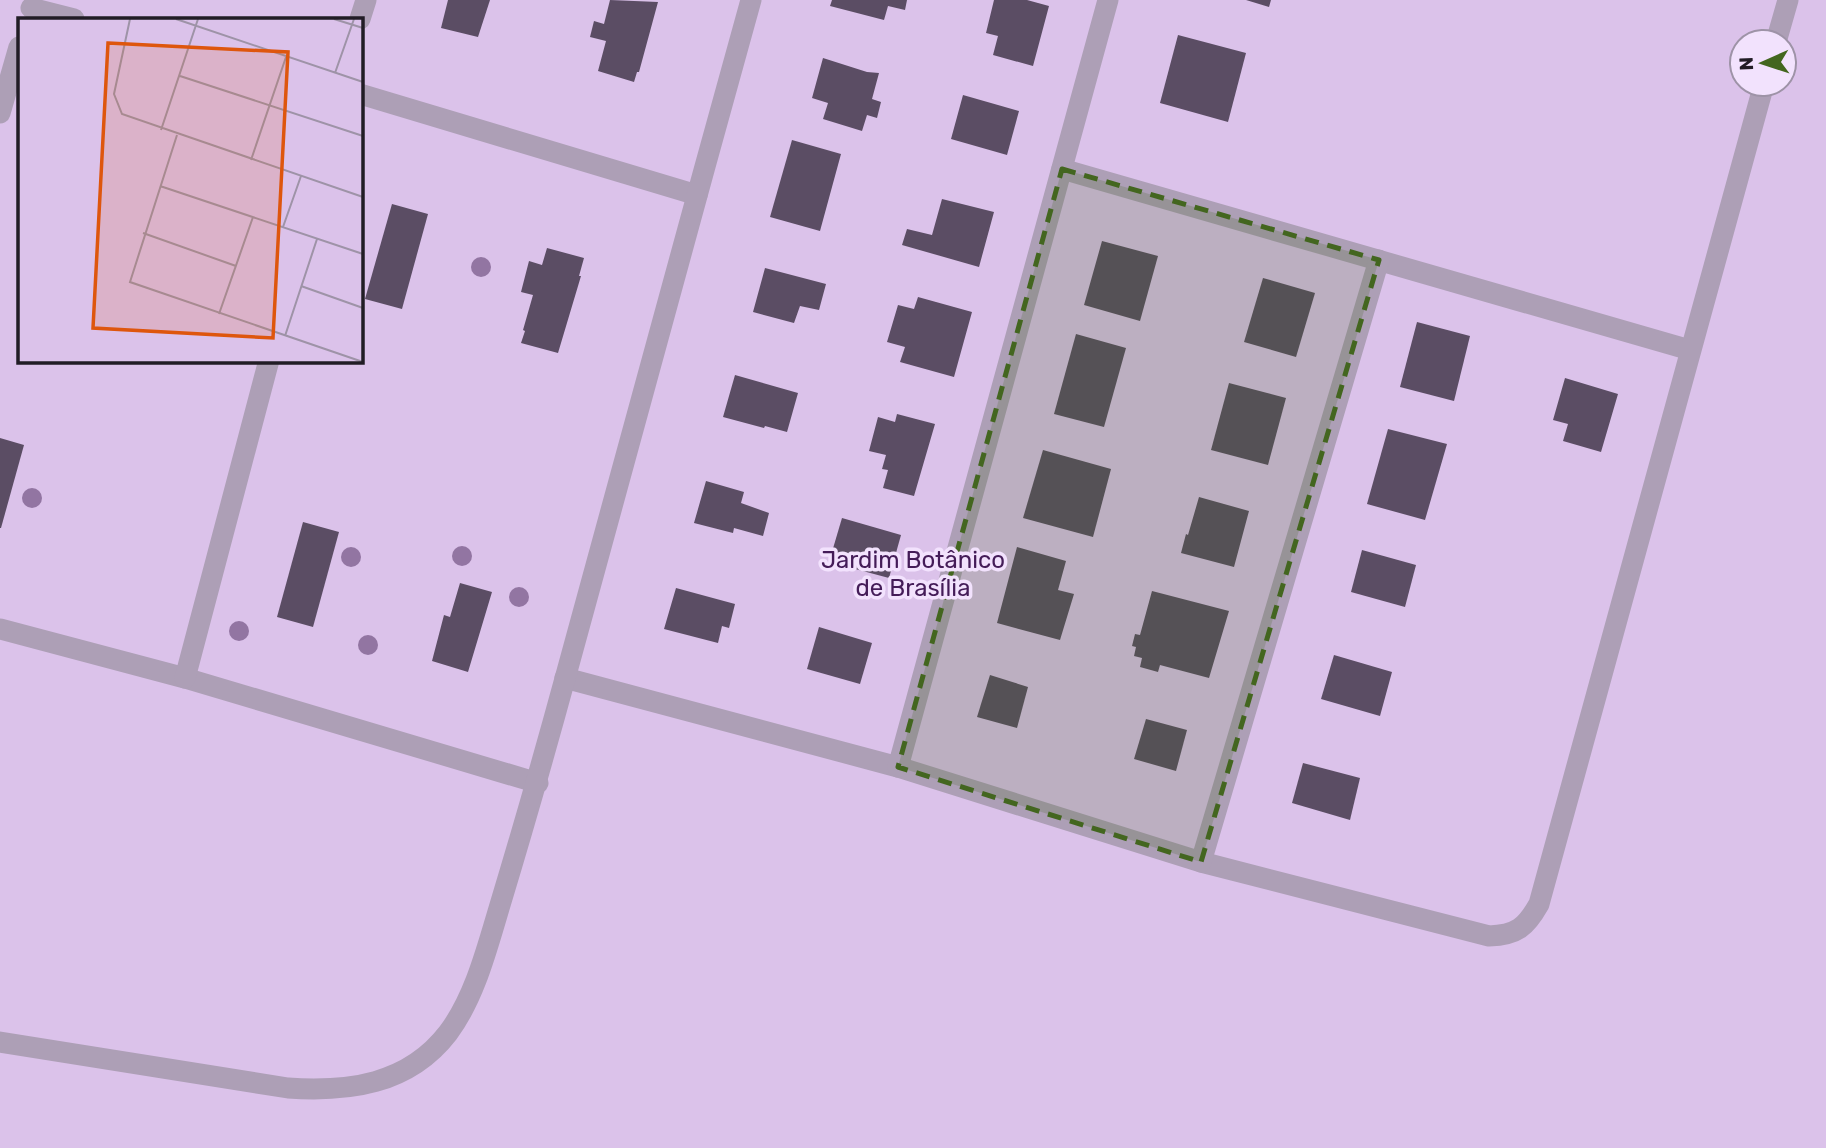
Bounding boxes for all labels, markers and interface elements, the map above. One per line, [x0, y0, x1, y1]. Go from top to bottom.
inset map [18, 18, 362, 362]
north arrow [1728, 28, 1798, 98]
text: N [1735, 56, 1758, 71]
park label: Jardim Botânico de Brasília [821, 546, 1005, 602]

